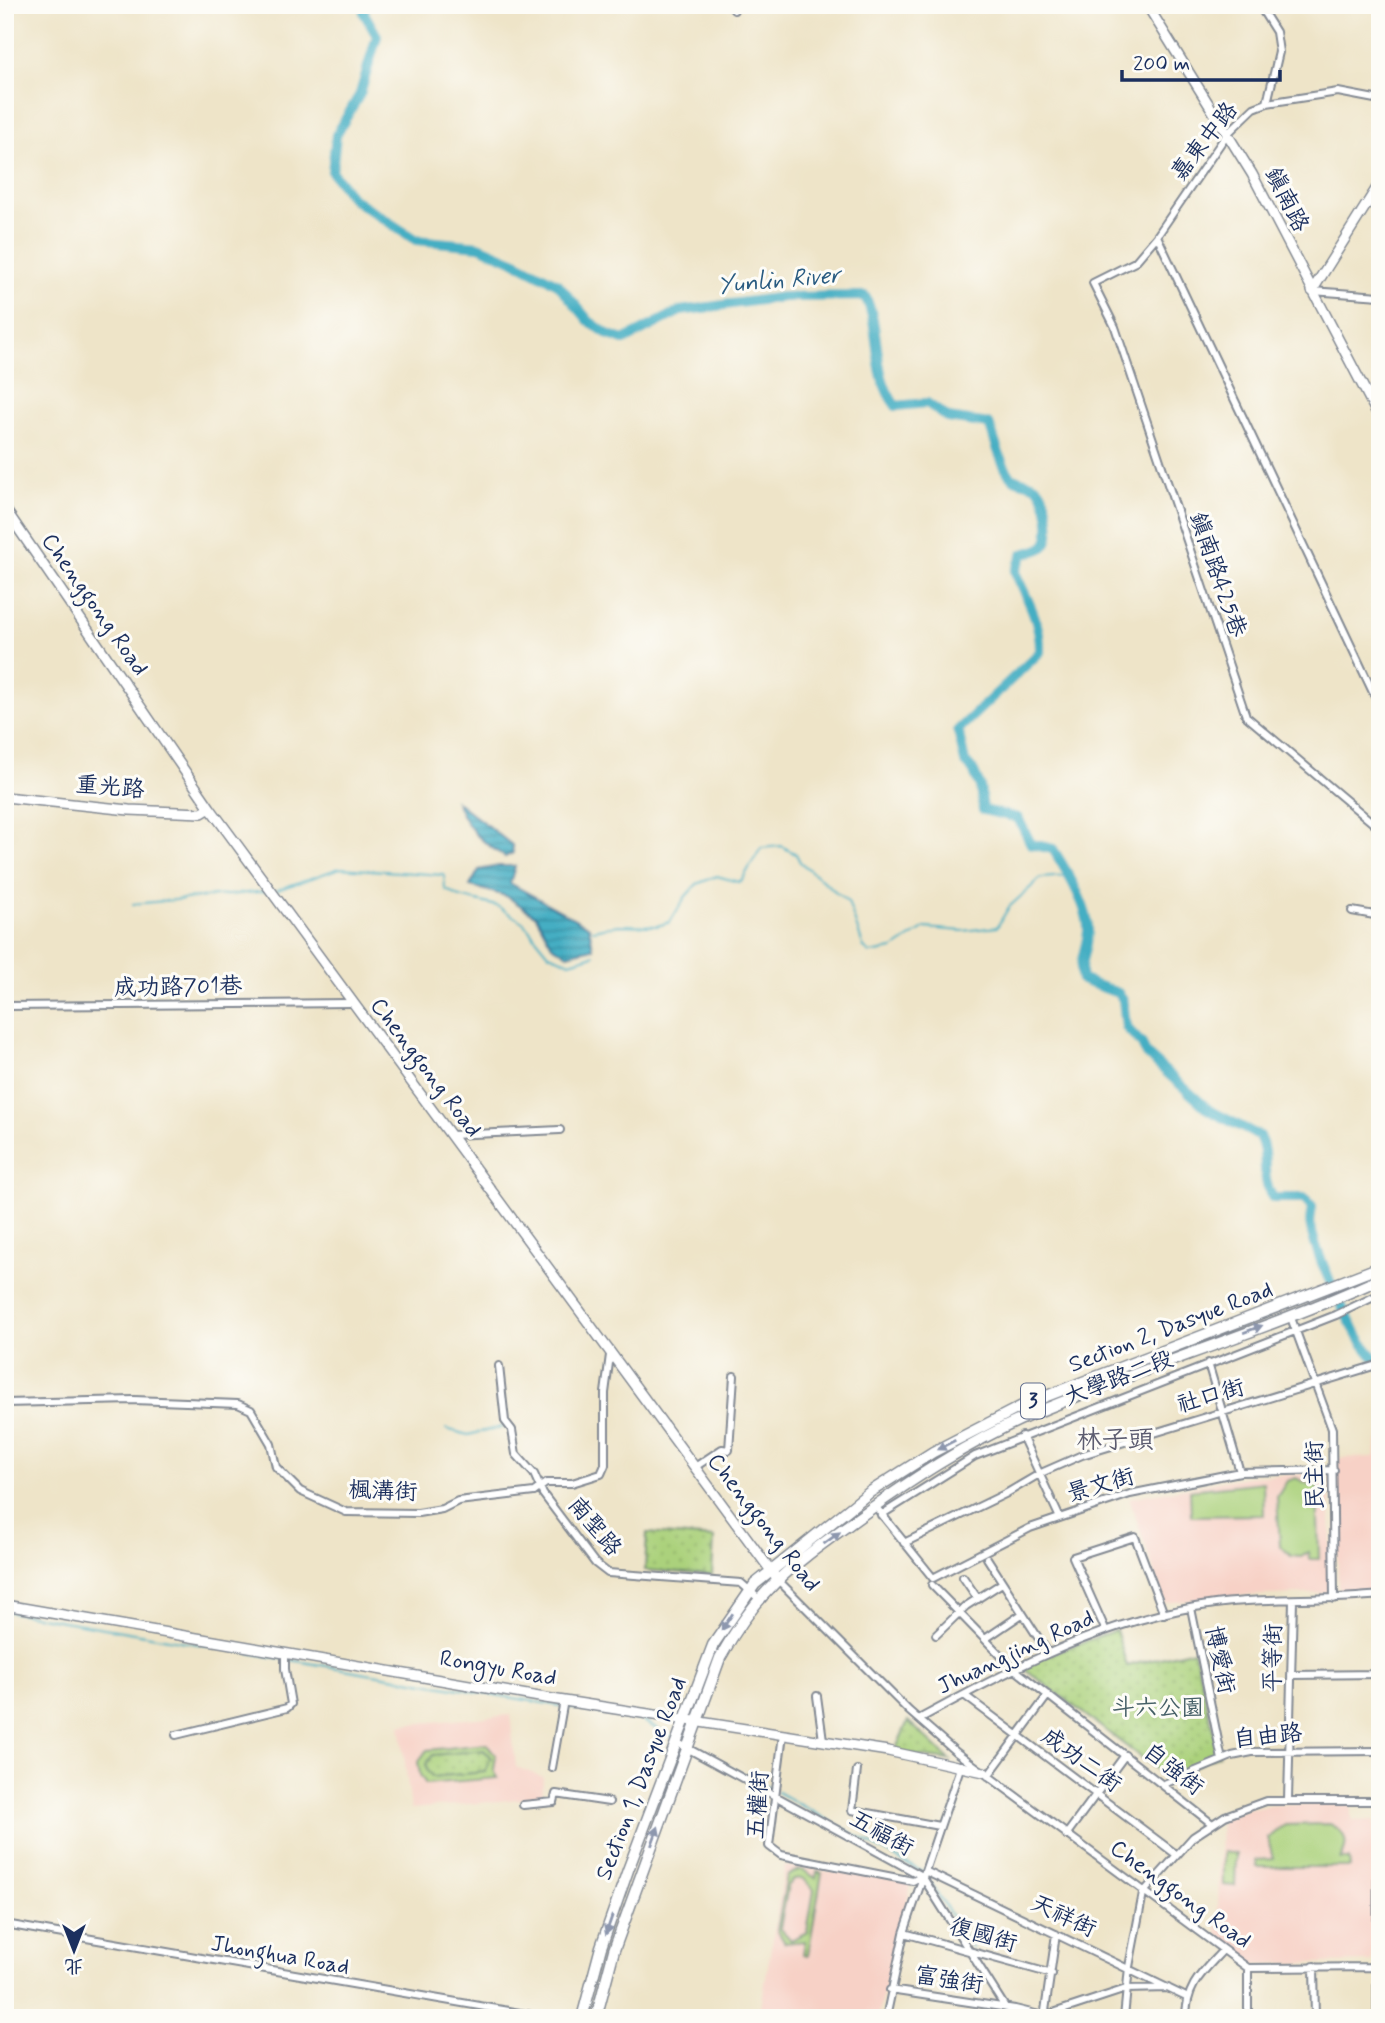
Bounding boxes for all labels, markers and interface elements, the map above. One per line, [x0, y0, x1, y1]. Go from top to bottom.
scale bar [1122, 38, 1280, 82]
text: 200 m [1133, 50, 1190, 78]
street label: 嘉東中路 [1165, 97, 1245, 187]
street label: 鎮南路 [1257, 162, 1315, 238]
water label: Yunlin River [716, 260, 845, 302]
street label: 鎮南路425巷 [1182, 509, 1253, 642]
street label: Chenggong Road [32, 528, 154, 683]
street label: 重光路 [74, 770, 146, 806]
street label: 成功路701巷 [114, 972, 243, 1004]
street label: Chenggong Road [361, 992, 487, 1145]
street label: Section 2, Dasyue Road [1065, 1275, 1277, 1381]
one-way arrow [1242, 1324, 1263, 1335]
street label: 大學路二段 [1060, 1344, 1178, 1414]
street label: 社口街 [1174, 1373, 1248, 1421]
road number: 3 [1021, 1384, 1045, 1418]
district label: 林子頭 [1076, 1424, 1154, 1458]
one-way arrow [936, 1440, 956, 1451]
street label: 民主街 [1300, 1440, 1332, 1510]
street label: Chenggong Road [698, 1448, 826, 1600]
street label: 景文街 [1064, 1462, 1138, 1510]
street label: 楓溝街 [348, 1476, 418, 1508]
street label: 南聖路 [560, 1491, 628, 1563]
one-way arrow [822, 1530, 840, 1545]
street label: Jhuangjing Road [933, 1604, 1099, 1702]
one-way arrow [720, 1612, 733, 1632]
street label: 博愛街 [1197, 1623, 1241, 1697]
street label: 平等街 [1258, 1623, 1290, 1693]
street label: Rongyu Road [437, 1644, 559, 1696]
street label: Section 1, Dasyue Road [589, 1673, 695, 1885]
park label: 斗六公園 [1112, 1694, 1204, 1724]
street label: 自由路 [1232, 1718, 1304, 1756]
street label: 成功二街 [1035, 1722, 1127, 1800]
street label: 自強街 [1137, 1737, 1209, 1803]
street label: 五權街 [742, 1770, 776, 1840]
street label: 五福街 [844, 1804, 918, 1864]
one-way arrow [649, 1826, 660, 1847]
street label: Chenggong Road [1102, 1834, 1257, 1958]
street label: 天祥街 [1025, 1889, 1101, 1945]
street label: 復國街 [946, 1912, 1020, 1960]
north arrow [38, 1914, 108, 1984]
one-way arrow [603, 1915, 614, 1936]
street label: Jhonghua Road [208, 1929, 351, 1985]
text: 北 [64, 1953, 84, 1978]
street label: 富強街 [913, 1961, 985, 2001]

